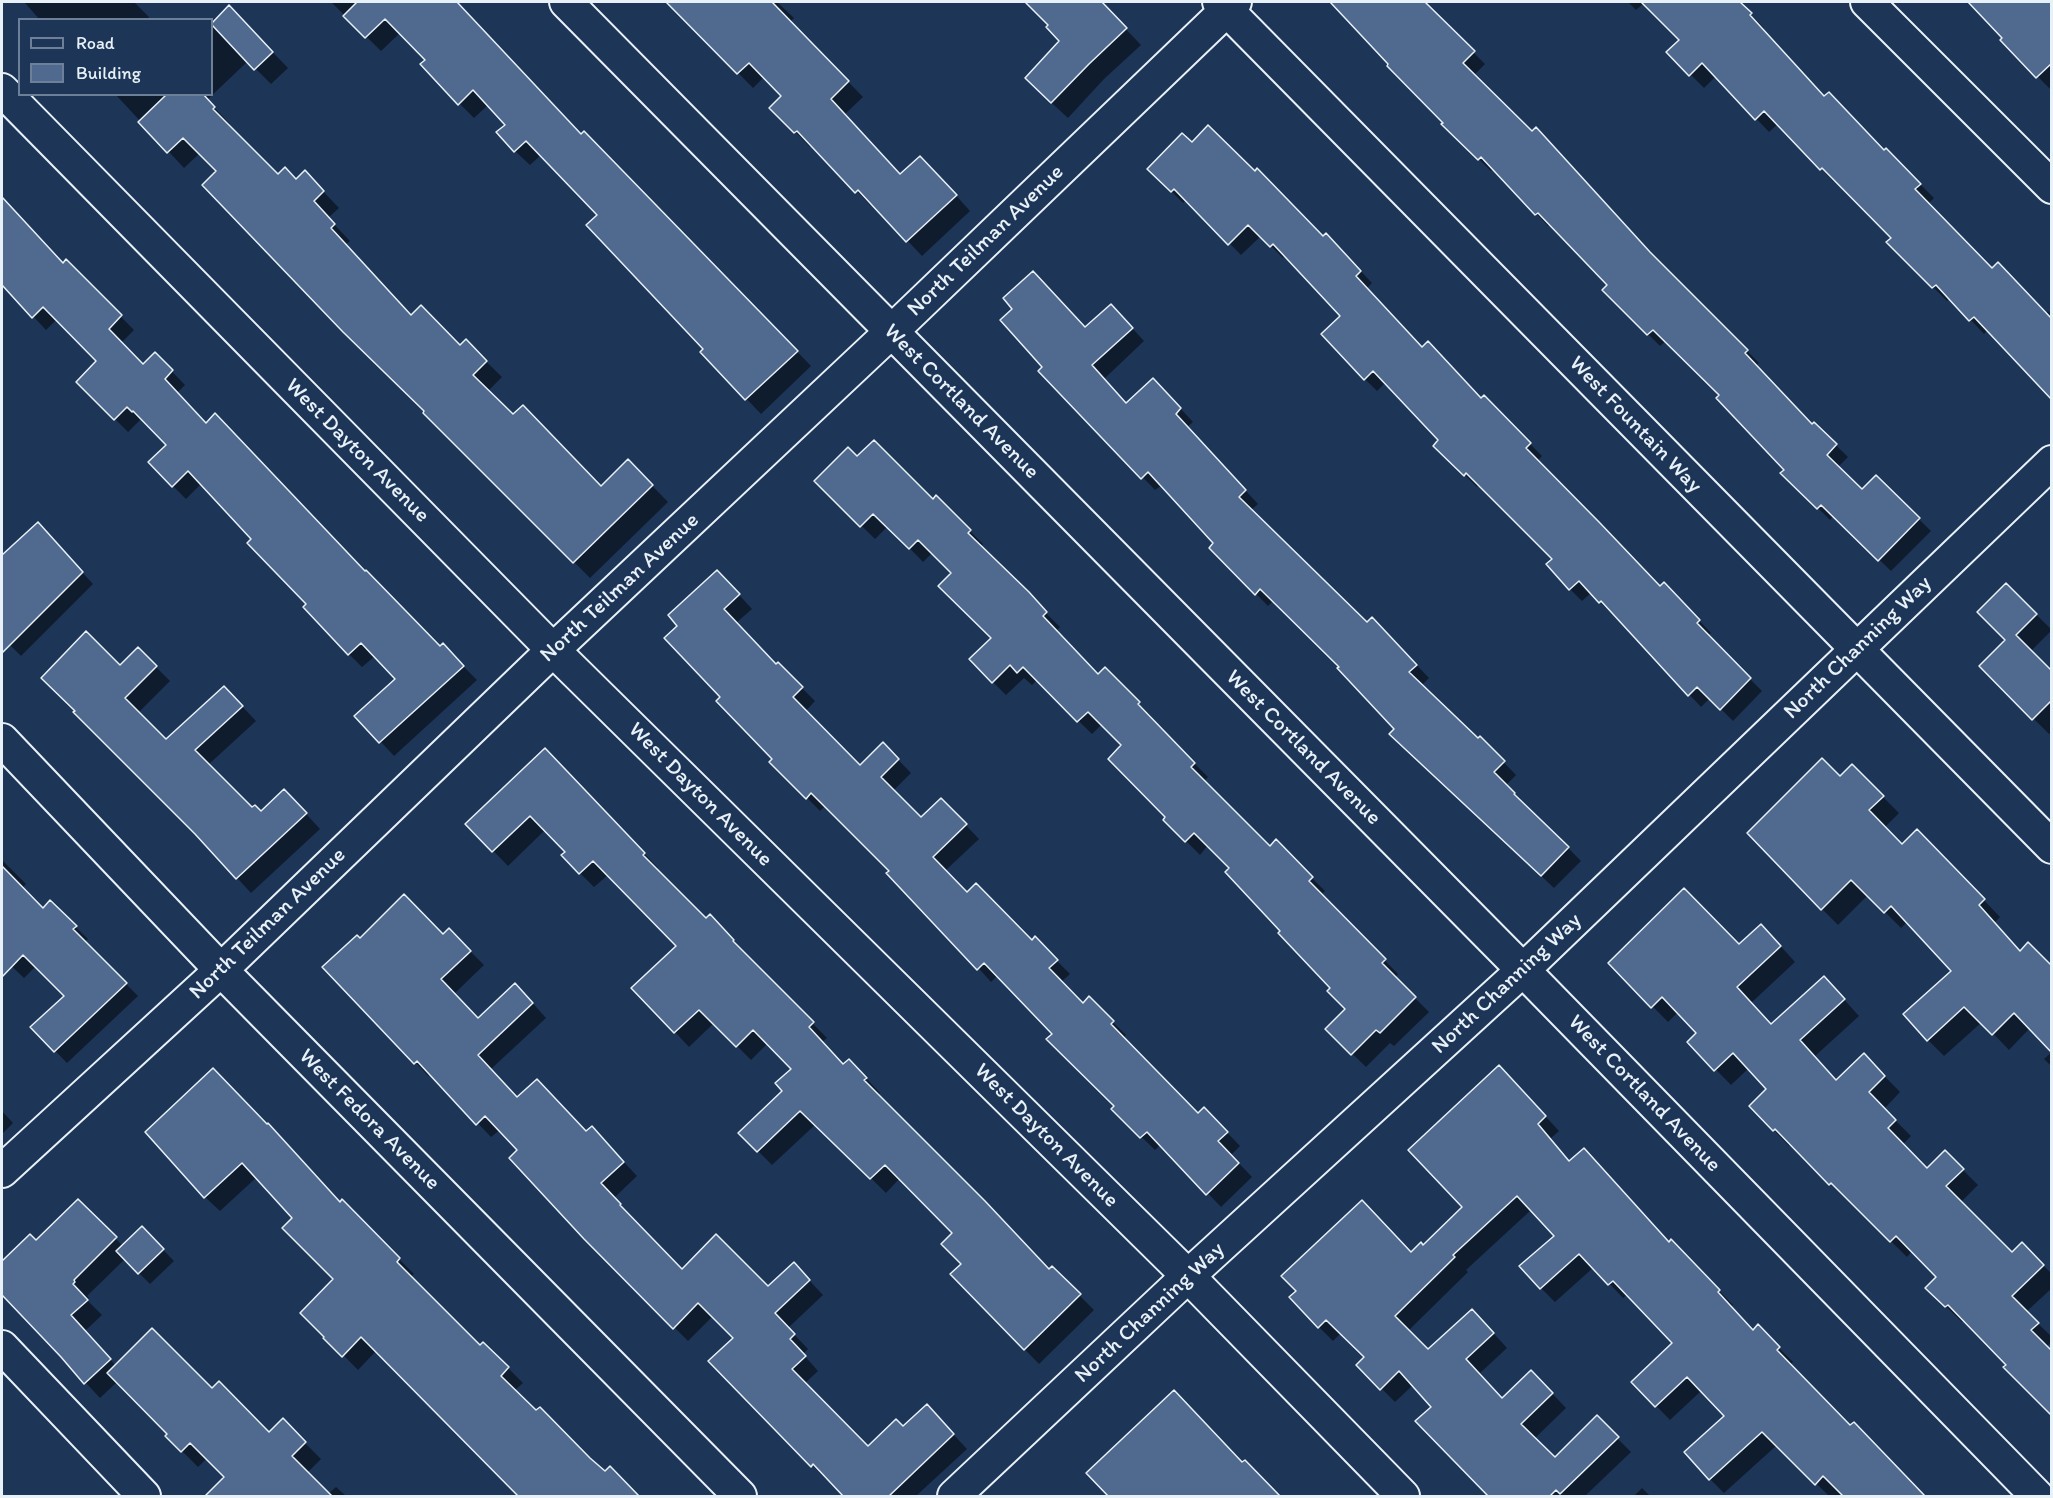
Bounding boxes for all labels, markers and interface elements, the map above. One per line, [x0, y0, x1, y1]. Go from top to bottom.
legend [18, 18, 213, 96]
text: Road [76, 32, 115, 54]
text: Building [76, 62, 141, 84]
street label: North Teilman Avenue [902, 159, 1070, 323]
street label: West Cortland Avenue [878, 319, 1044, 485]
street label: West Fountain Way [1563, 351, 1707, 499]
street label: West Dayton Avenue [279, 373, 435, 529]
street label: North Teilman Avenue [535, 508, 705, 668]
street label: North Channing Way [1779, 571, 1937, 725]
street label: West Cortland Avenue [1220, 665, 1386, 831]
street label: West Dayton Avenue [622, 717, 778, 873]
street label: North Teilman Avenue [184, 842, 352, 1006]
street label: North Channing Way [1427, 908, 1587, 1060]
street label: West Cortland Avenue [1562, 1010, 1726, 1178]
street label: West Fedora Avenue [293, 1044, 445, 1196]
street label: West Dayton Avenue [968, 1058, 1124, 1214]
street label: North Channing Way [1070, 1237, 1230, 1389]

